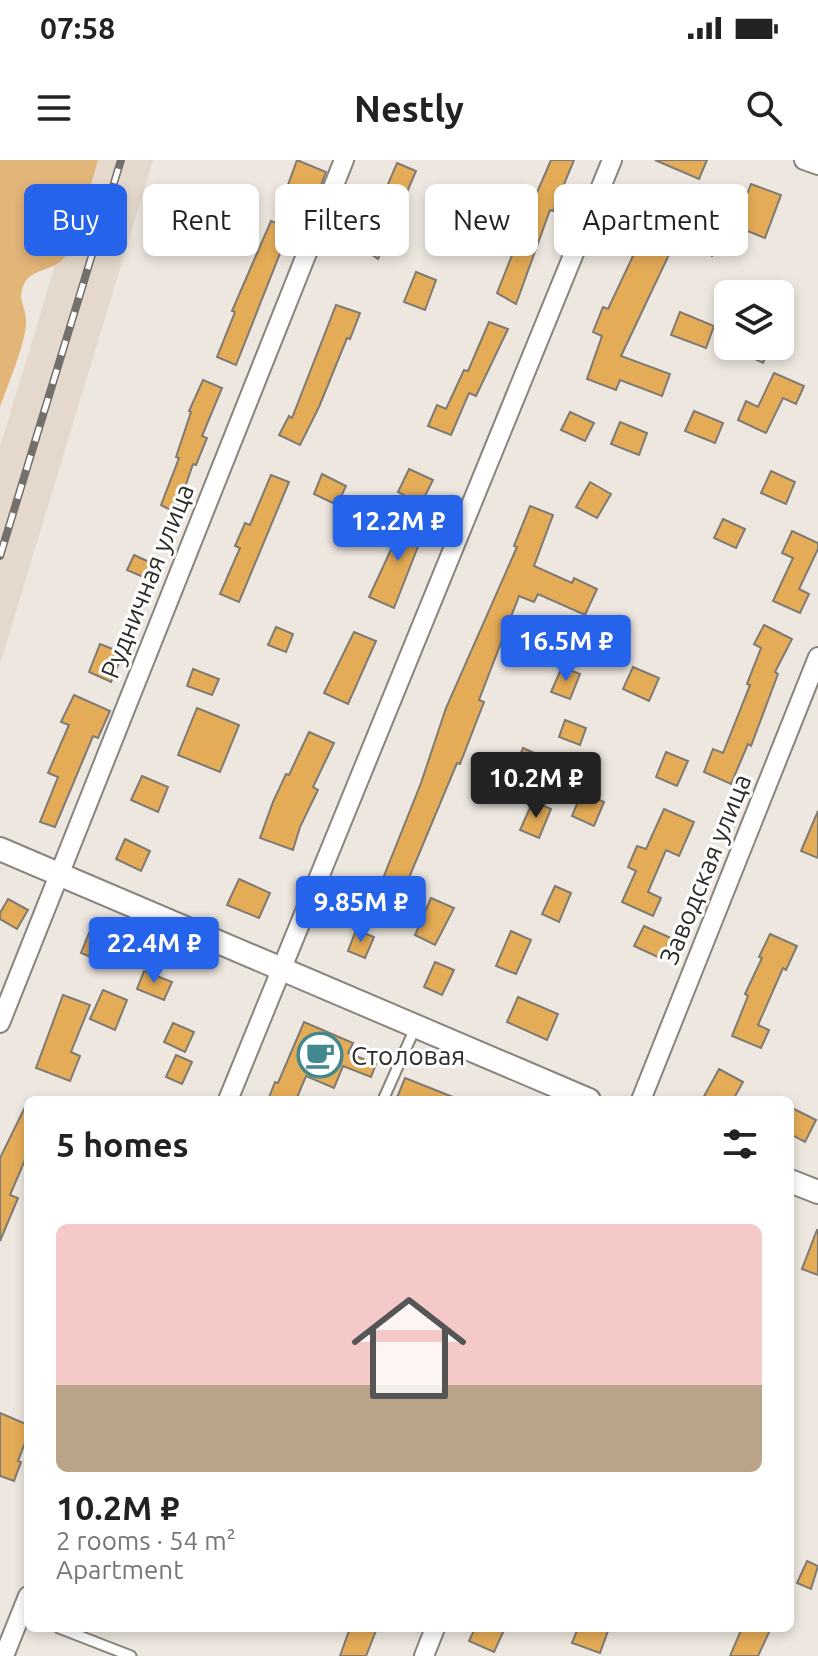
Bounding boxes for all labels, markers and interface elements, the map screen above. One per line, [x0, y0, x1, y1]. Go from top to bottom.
text: 07:58 [40, 11, 115, 45]
icon: menu [32, 86, 76, 130]
icon: search [742, 86, 786, 130]
text: Nestly [354, 88, 464, 129]
chip: Buy [24, 184, 127, 256]
chip: Rent [143, 184, 259, 256]
chip: Filters [275, 184, 409, 256]
chip: New [425, 184, 538, 256]
chip: Apartment [554, 184, 748, 256]
map controls [714, 280, 794, 360]
button: layers [714, 280, 794, 360]
street label: Рудничная улица [95, 480, 199, 682]
pin: 12.2M ₽ [324, 495, 472, 563]
text: 12.2M ₽ [351, 506, 445, 535]
pin: 16.5M ₽ [492, 615, 640, 683]
text: 16.5M ₽ [519, 626, 613, 655]
pin: 10.2M ₽ [462, 752, 610, 820]
text: 10.2M ₽ [489, 763, 583, 792]
street label: Заводская улица [654, 770, 756, 968]
pin: 9.85M ₽ [287, 876, 435, 944]
text: 9.85M ₽ [314, 887, 408, 916]
pin: 22.4M ₽ [80, 917, 228, 985]
text: 22.4M ₽ [107, 928, 201, 957]
cafe icon: Столовая [296, 1031, 344, 1079]
place label: Столовая [351, 1041, 465, 1070]
icon: filters [718, 1122, 762, 1166]
text: 5 homes [56, 1125, 189, 1163]
icon: home [337, 1276, 481, 1420]
text: 10.2M ₽ [56, 1488, 179, 1526]
text: 2 rooms · 54 m² [56, 1526, 236, 1555]
text: Apartment [56, 1555, 183, 1584]

